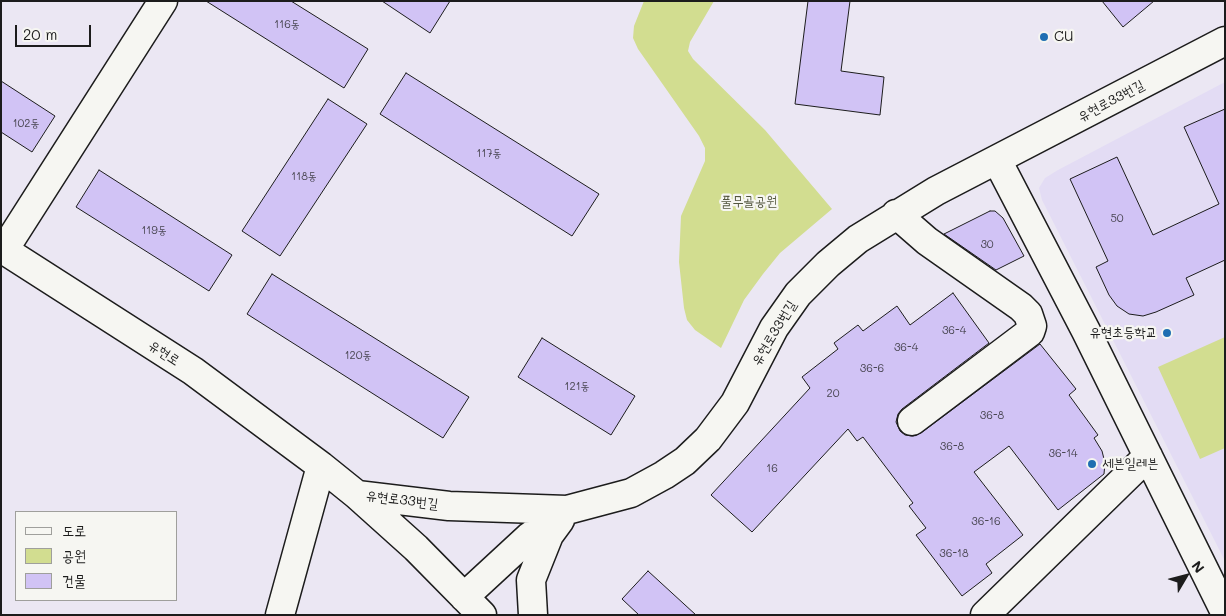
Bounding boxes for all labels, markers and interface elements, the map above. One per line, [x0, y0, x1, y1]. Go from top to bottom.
scale bar [18, 15, 94, 47]
house number: 116동 [274, 18, 300, 32]
text: 20 m [23, 24, 57, 44]
place label: CU [1054, 29, 1073, 45]
marker: CU [1038, 31, 1050, 43]
street label: 유현로33번길 [1075, 77, 1147, 125]
house number: 102동 [13, 117, 39, 131]
house number: 117동 [477, 147, 501, 161]
house number: 118동 [291, 170, 317, 184]
park label: 풀무골공원 [721, 194, 777, 210]
house number: 50 [1110, 212, 1124, 226]
house number: 119동 [141, 224, 167, 238]
house number: 30 [980, 238, 994, 252]
street label: 유현로33번길 [748, 298, 800, 368]
house number: 36-4 [942, 324, 966, 338]
place label: 유현초등학교 [1089, 325, 1157, 341]
marker: 유현초등학교 [1161, 327, 1173, 339]
street label: 유현로 [145, 337, 183, 369]
house number: 36-4 [894, 341, 918, 355]
house number: 120동 [345, 349, 371, 363]
house number: 36-6 [860, 362, 884, 376]
house number: 121동 [565, 380, 589, 394]
house number: 20 [827, 387, 839, 401]
house number: 36-8 [980, 409, 1004, 423]
house number: 36-8 [940, 440, 964, 454]
house number: 36-14 [1048, 447, 1078, 461]
place label: 세븐일레븐 [1102, 456, 1158, 472]
marker: 세븐일레븐 [1086, 458, 1098, 470]
house number: 16 [766, 462, 778, 476]
street label: 유현로33번길 [365, 487, 439, 513]
legend [15, 511, 178, 601]
house number: 36-16 [971, 515, 1001, 529]
text: 도로 [62, 520, 86, 540]
text: 공원 [62, 545, 86, 565]
house number: 36-18 [939, 547, 969, 561]
north arrow [1161, 551, 1211, 601]
text: N [1188, 557, 1209, 577]
text: 건물 [62, 570, 86, 590]

